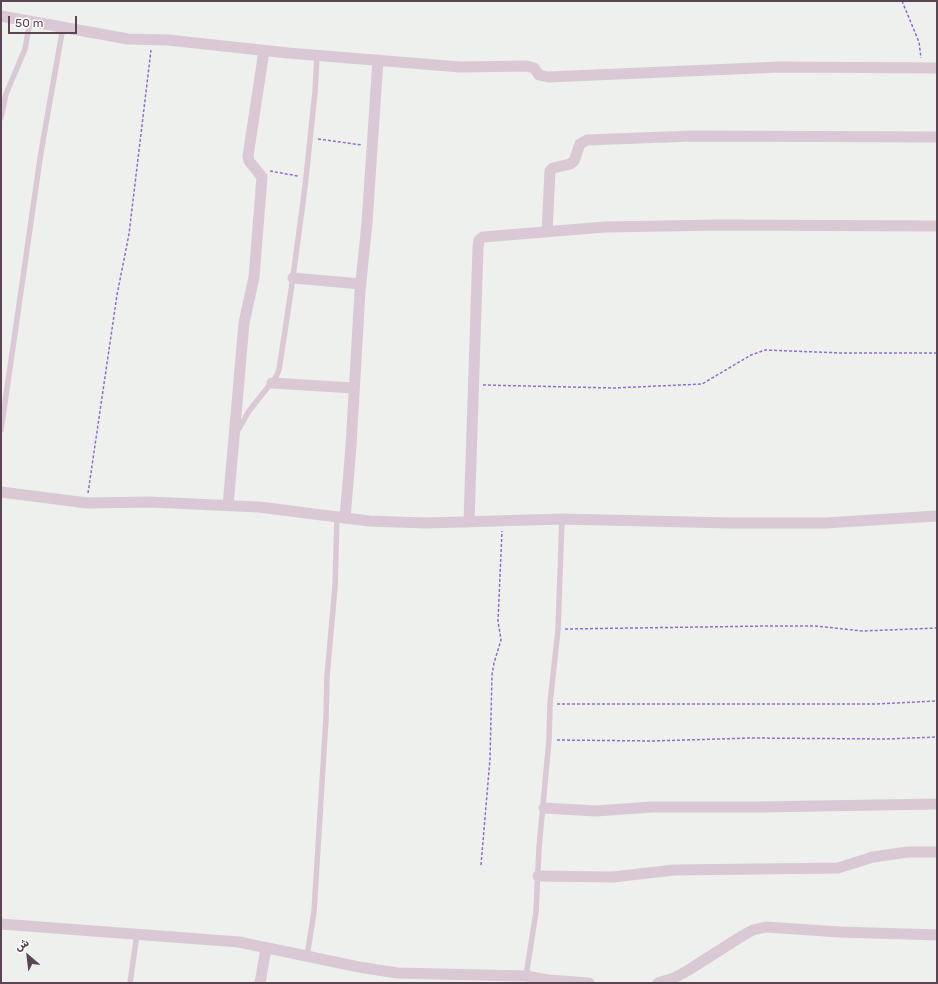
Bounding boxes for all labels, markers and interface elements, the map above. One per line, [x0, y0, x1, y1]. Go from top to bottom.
scale bar [10, 8, 79, 34]
text: 50 m [15, 16, 43, 30]
north arrow [8, 936, 48, 976]
text: ش [13, 936, 31, 954]

